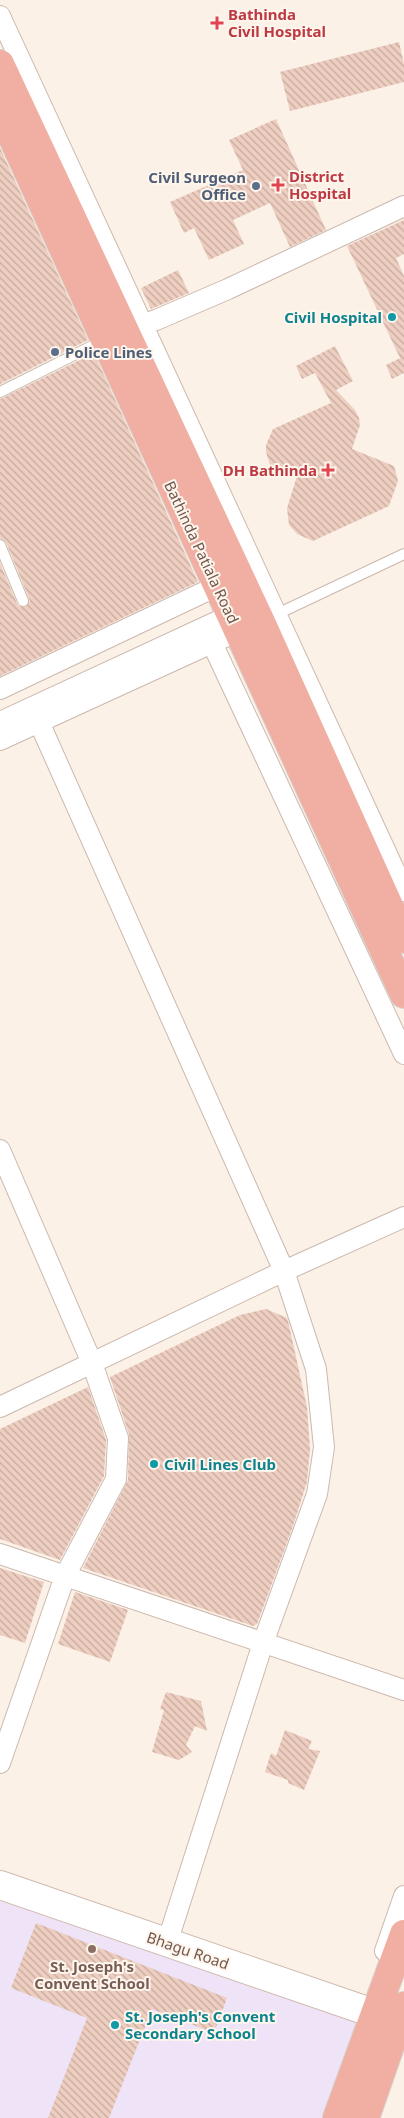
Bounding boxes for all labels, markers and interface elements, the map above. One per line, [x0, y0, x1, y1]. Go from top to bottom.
place label: Bathinda Civil Hospital [228, 4, 326, 41]
marker: Bathinda Civil Hospital [210, 16, 224, 30]
place label: District Hospital [289, 166, 351, 203]
place label: Civil Surgeon Office [148, 167, 246, 204]
marker: District Hospital [271, 178, 285, 192]
marker: Civil Surgeon Office [250, 180, 262, 192]
place label: Civil Hospital [284, 307, 382, 327]
marker: Civil Hospital [386, 311, 398, 323]
place label: Police Lines [65, 342, 152, 362]
marker: Police Lines [49, 346, 61, 358]
place label: DH Bathinda [223, 460, 317, 480]
marker: DH Bathinda [321, 463, 335, 477]
street label: Bathinda Patiala Road [160, 478, 244, 626]
place label: Civil Lines Club [164, 1454, 276, 1474]
marker: Civil Lines Club [148, 1458, 160, 1470]
street label: Bhagu Road [144, 1927, 232, 1973]
marker: St. Joseph's Convent School [86, 1943, 98, 1955]
place label: St. Joseph's Convent School [34, 1956, 150, 1993]
place label: St. Joseph's Convent Secondary School [125, 2006, 276, 2043]
marker: St. Joseph's Convent Secondary School [109, 2019, 121, 2031]

